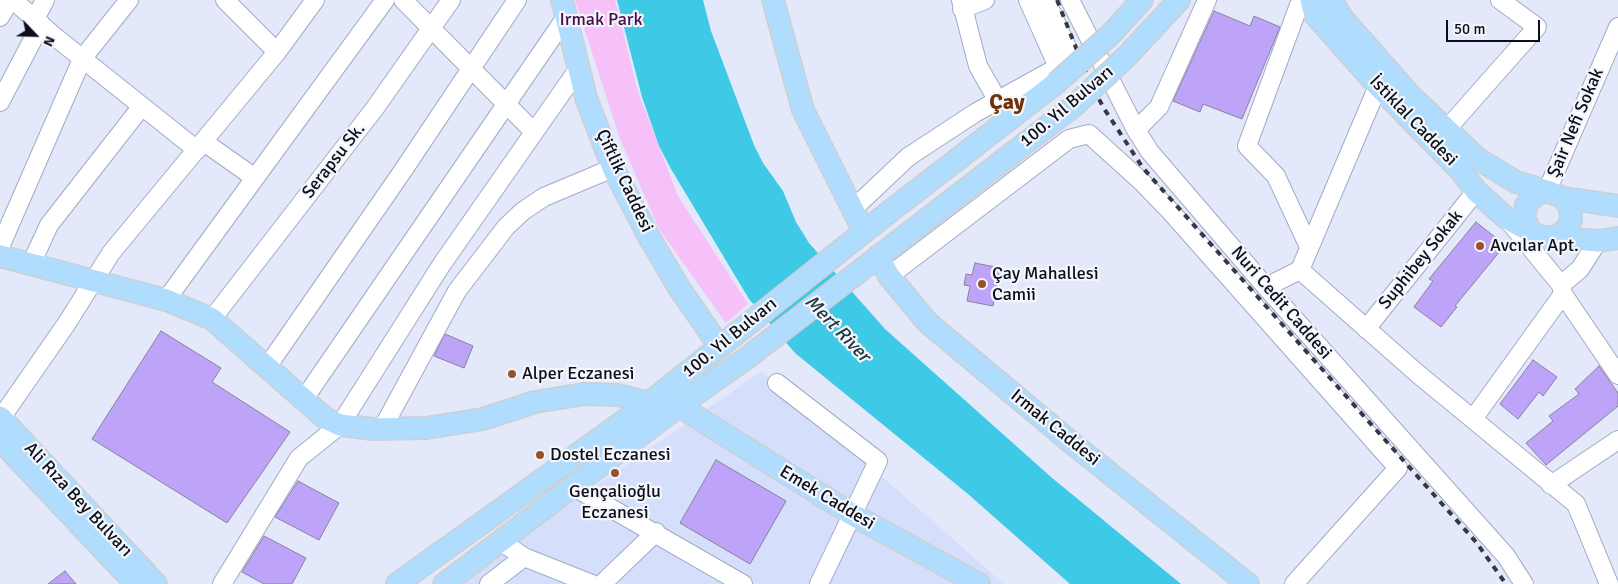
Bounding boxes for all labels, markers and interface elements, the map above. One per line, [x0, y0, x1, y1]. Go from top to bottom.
park label: Irmak Park [560, 9, 642, 31]
north arrow [10, 10, 60, 60]
scale bar [1448, 10, 1542, 42]
text: 50 m [1454, 20, 1485, 38]
text: N [39, 33, 59, 49]
street label: 100. Yıl Bulvarı [1016, 62, 1118, 152]
street label: Şair Nefi Sokak [1543, 65, 1609, 181]
street label: İstiklal Caddesi [1364, 71, 1462, 171]
district label: Çay [989, 90, 1025, 116]
street label: Serapsu Sk. [298, 119, 370, 203]
street label: Çiftlik Caddesi [591, 126, 657, 236]
street label: Suphibey Sokak [1374, 206, 1468, 314]
place label: Avcılar Apt. [1490, 235, 1579, 257]
marker: Avcılar Apt. [1474, 240, 1486, 252]
street label: Nuri Cedit Caddesi [1226, 242, 1336, 364]
place label: Çay Mahallesi Camii [992, 263, 1099, 306]
marker: Çay Mahallesi Camii [976, 278, 988, 290]
water label: Mert River [800, 291, 874, 367]
street label: 100. Yıl Bulvarı [678, 293, 782, 383]
place label: Alper Eczanesi [522, 363, 634, 385]
marker: Alper Eczanesi [506, 368, 518, 380]
street label: Irmak Caddesi [1006, 385, 1104, 471]
street label: Ali Rıza Bey Bulvarı [19, 438, 137, 562]
place label: Dostel Eczanesi [550, 444, 671, 466]
marker: Dostel Eczanesi [534, 449, 546, 461]
street label: Emek Caddesi [775, 461, 879, 535]
marker: Gençalioğlu Eczanesi [609, 467, 621, 479]
place label: Gençalioğlu Eczanesi [569, 481, 661, 524]

